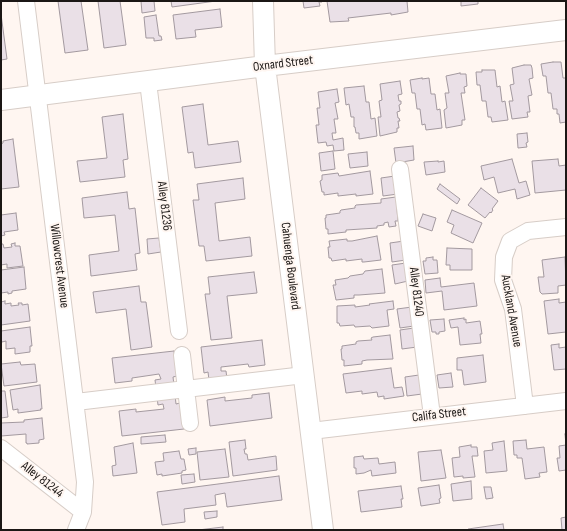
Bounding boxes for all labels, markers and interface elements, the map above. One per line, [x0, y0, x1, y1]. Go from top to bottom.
street label: Oxnard Street [252, 53, 314, 75]
street label: Alley 81236 [153, 180, 175, 232]
street label: Cahuenga Boulevard [277, 221, 303, 311]
street label: Willowcrest Avenue [46, 223, 72, 309]
street label: Alley 81240 [405, 266, 427, 318]
street label: Auckland Avenue [497, 273, 525, 349]
street label: Califa Street [411, 404, 467, 426]
street label: Alley 81244 [18, 459, 66, 501]

